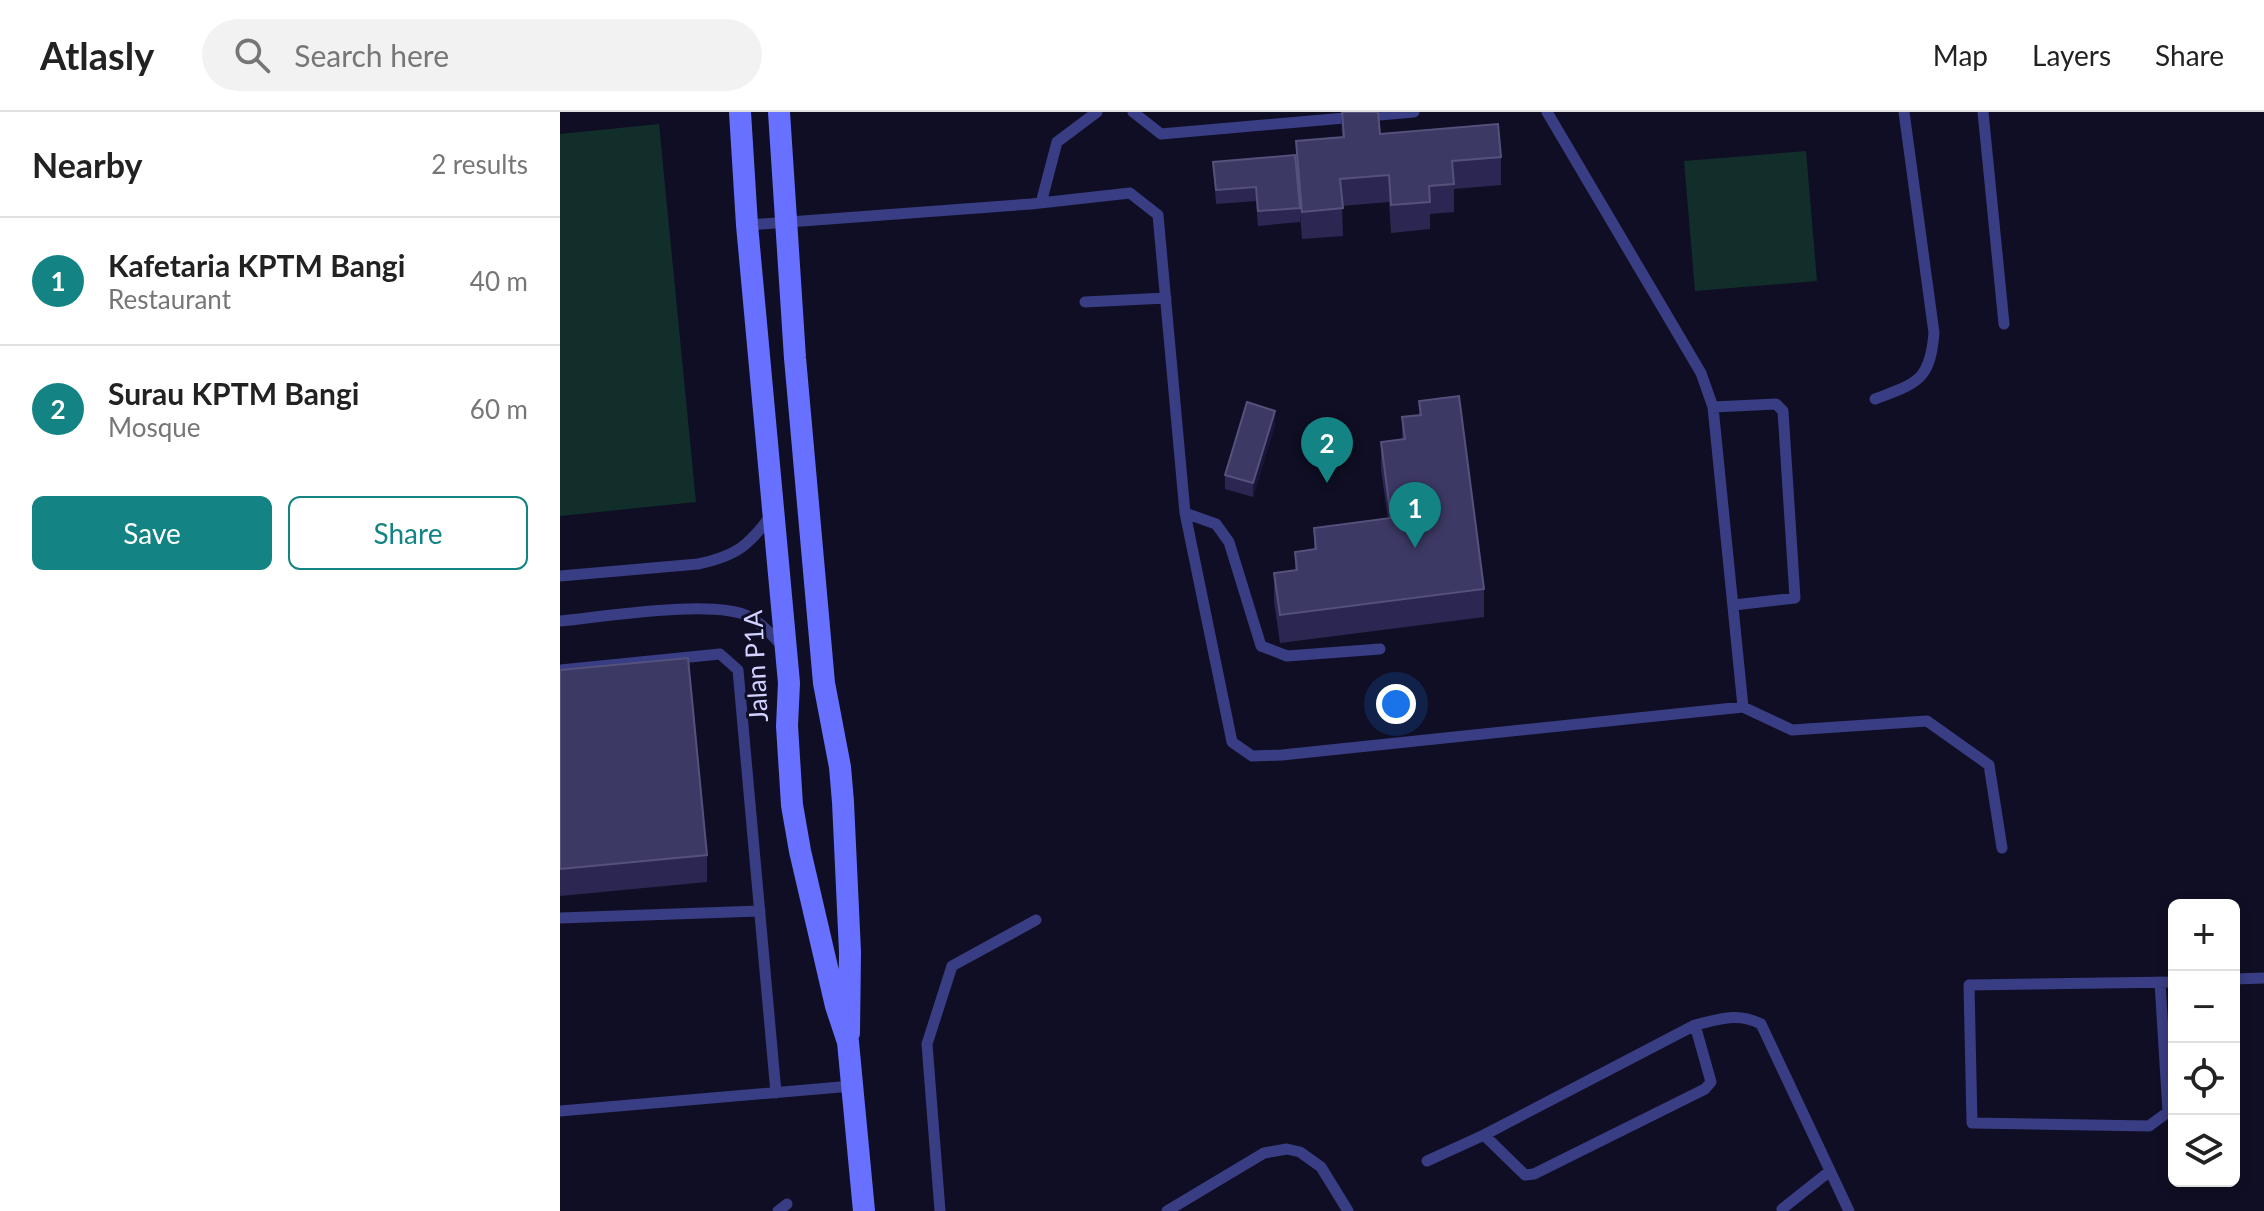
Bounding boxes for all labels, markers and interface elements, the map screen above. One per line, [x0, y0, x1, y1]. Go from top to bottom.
search box [202, 19, 762, 91]
text: Atlasly [40, 32, 154, 78]
icon: search [230, 33, 274, 77]
text: Search here [294, 37, 449, 73]
text: Map [1933, 38, 1988, 72]
text: Layers [2032, 38, 2111, 72]
text: Share [2155, 38, 2224, 72]
text: Nearby [32, 144, 143, 185]
text: 2 results [431, 148, 528, 180]
text: Kafetaria KPTM Bangi [108, 247, 405, 283]
text: 1 [50, 265, 66, 297]
text: 40 m [470, 265, 528, 297]
text: Restaurant [108, 283, 231, 315]
text: Surau KPTM Bangi [108, 375, 359, 411]
text: 2 [50, 393, 66, 425]
text: 60 m [470, 393, 528, 425]
text: Mosque [108, 411, 201, 443]
pin: 2 [1301, 417, 1353, 483]
pin: 1 [1389, 482, 1441, 548]
button: Save [32, 496, 272, 570]
button: Share [288, 496, 528, 570]
street label: Jalan P1A [736, 609, 774, 723]
your location [1376, 684, 1416, 724]
map controls [2168, 899, 2240, 1187]
button: + [2168, 899, 2240, 971]
button: − [2168, 971, 2240, 1043]
button: locate [2168, 1043, 2240, 1115]
button: layers [2168, 1115, 2240, 1187]

